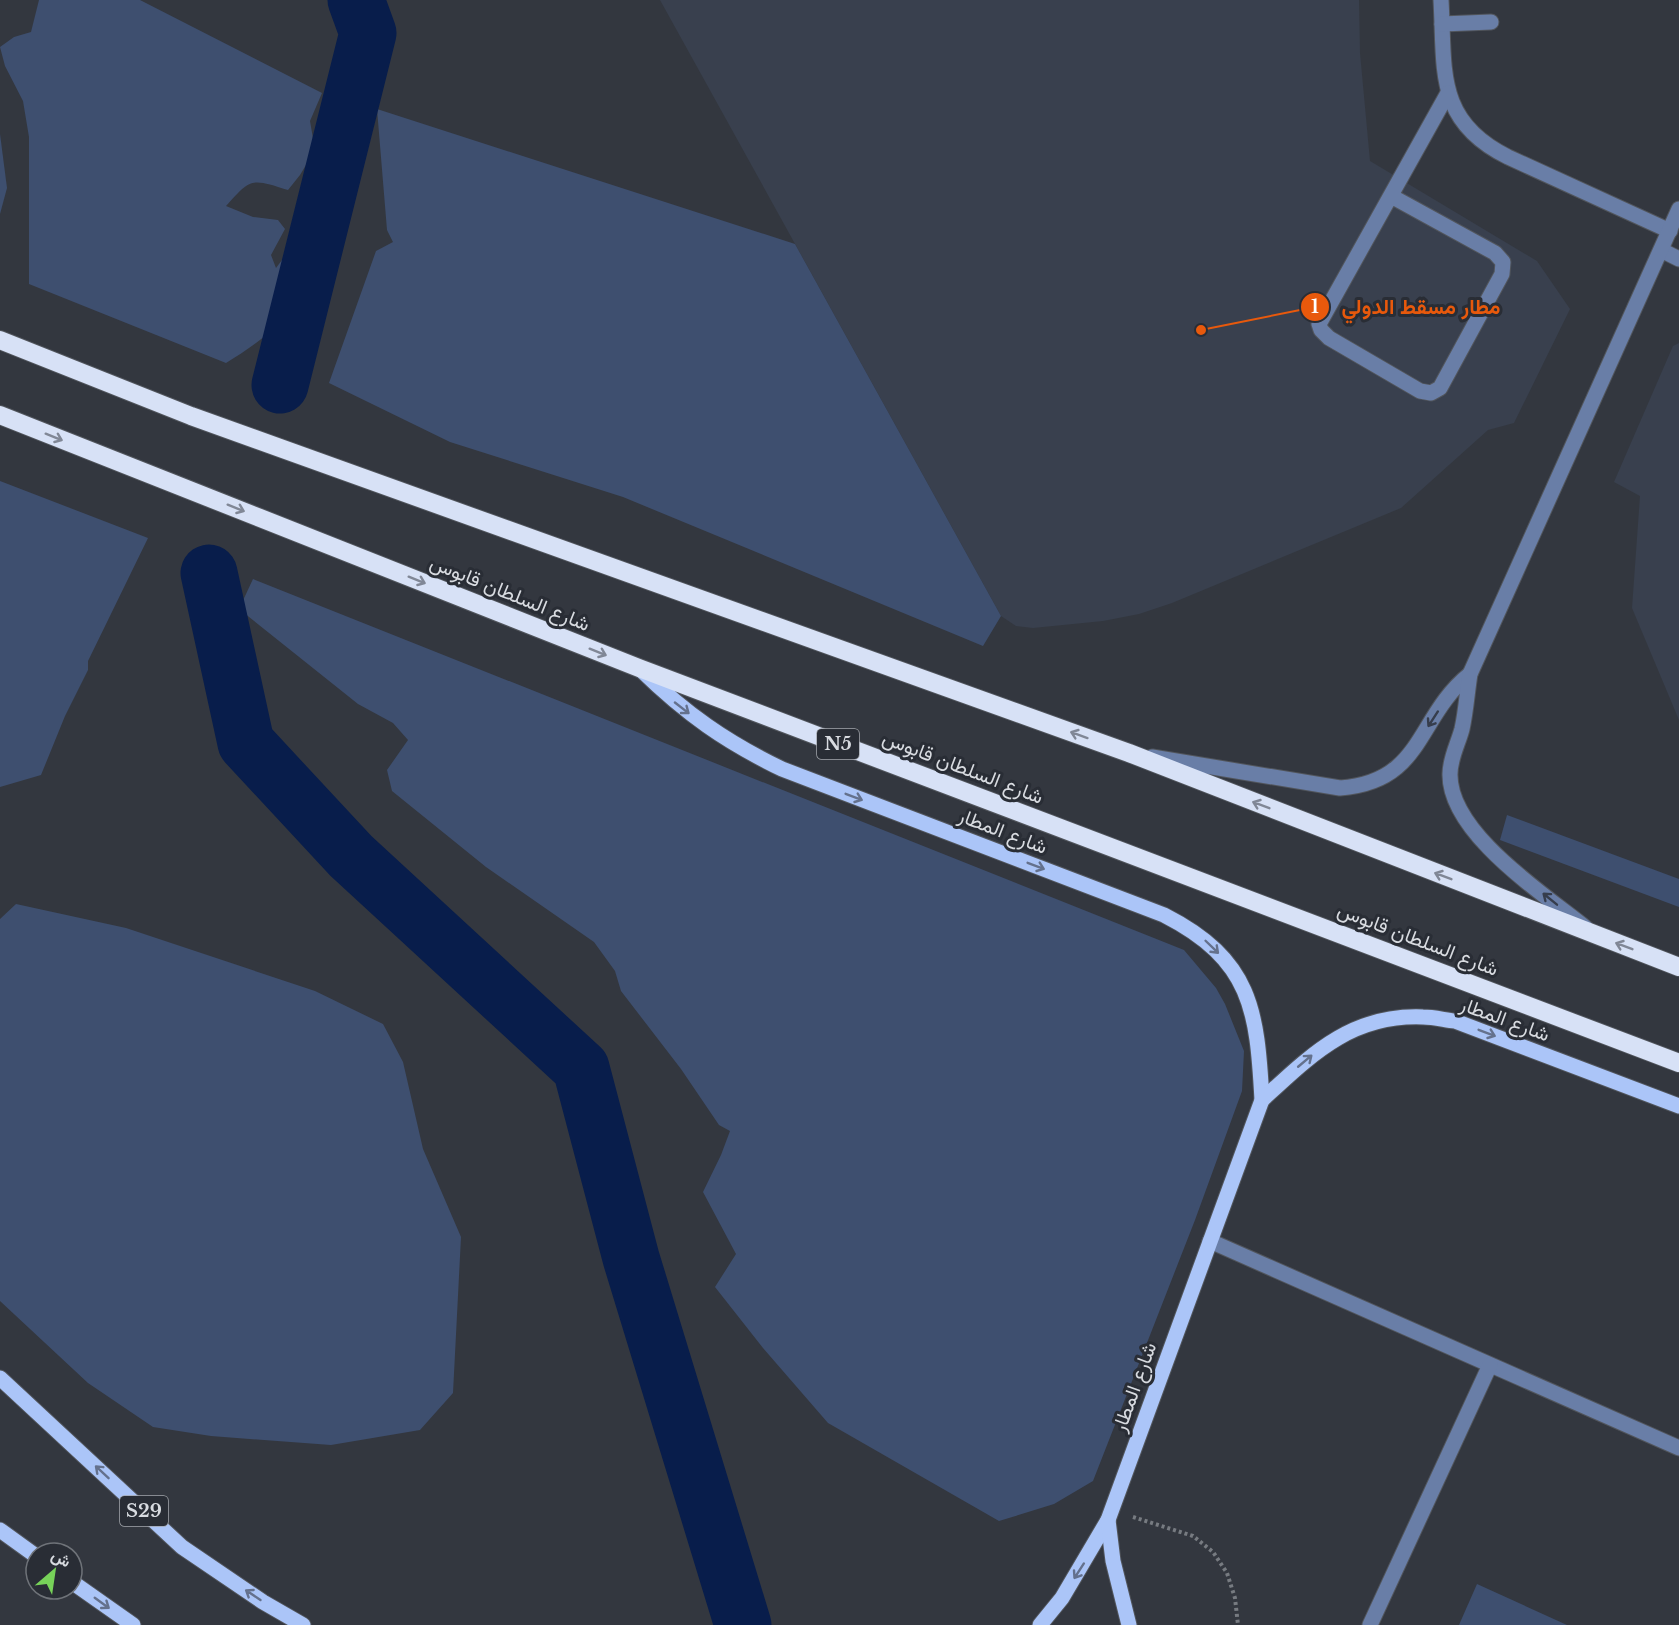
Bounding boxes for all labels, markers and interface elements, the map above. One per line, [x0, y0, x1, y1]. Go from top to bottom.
callout: مطار مسقط الدولي [1300, 288, 1513, 327]
text: مطار مسقط الدولي [1341, 294, 1501, 324]
text: 1 [1311, 296, 1319, 318]
one-way arrow [45, 432, 63, 443]
one-way arrow [226, 504, 244, 515]
street label: شارع السلطان قابوس [426, 550, 594, 638]
one-way arrow [407, 575, 426, 586]
one-way arrow [588, 647, 607, 658]
one-way arrow [674, 701, 690, 714]
one-way arrow [1426, 710, 1439, 727]
street label: شارع السلطان قابوس [878, 725, 1047, 811]
road number: N5 [817, 729, 859, 759]
one-way arrow [1070, 729, 1089, 740]
one-way arrow [844, 792, 863, 803]
one-way arrow [1252, 798, 1271, 809]
street label: شارع المطار [953, 803, 1051, 861]
one-way arrow [1027, 862, 1045, 873]
one-way arrow [1434, 869, 1452, 880]
one-way arrow [1542, 892, 1558, 905]
street label: شارع السلطان قابوس [1333, 897, 1502, 983]
one-way arrow [1205, 940, 1220, 954]
one-way arrow [1616, 940, 1634, 951]
street label: شارع المطار [1455, 991, 1553, 1048]
one-way arrow [1477, 1028, 1496, 1039]
one-way arrow [1297, 1054, 1313, 1067]
street label: شارع المطار [1106, 1339, 1163, 1437]
one-way arrow [94, 1465, 109, 1480]
road number: S29 [120, 1496, 168, 1526]
north arrow [24, 1541, 84, 1601]
text: ش [48, 1544, 75, 1571]
one-way arrow [1072, 1562, 1084, 1579]
one-way arrow [245, 1589, 261, 1601]
one-way arrow [94, 1597, 110, 1609]

